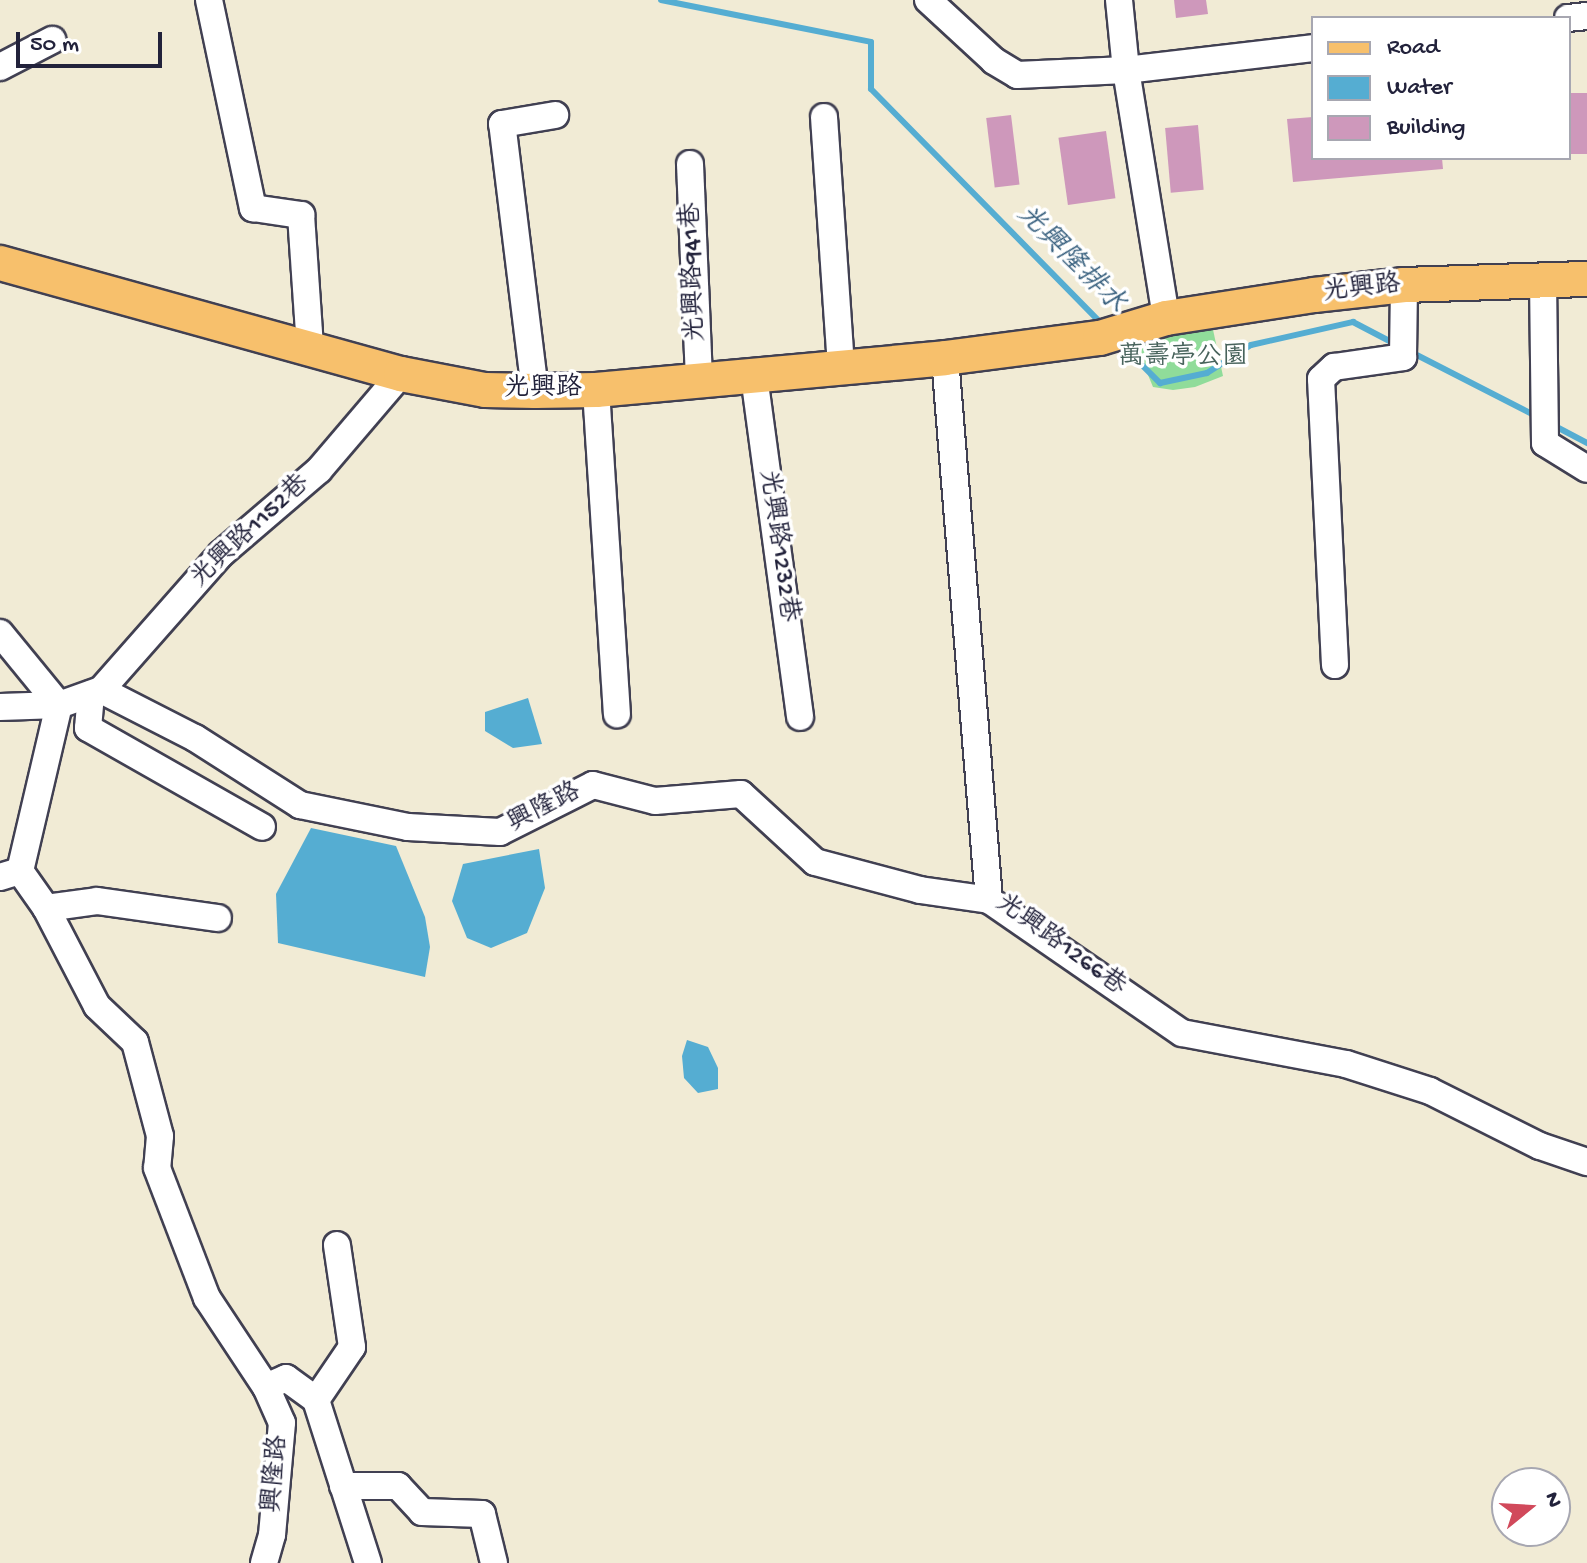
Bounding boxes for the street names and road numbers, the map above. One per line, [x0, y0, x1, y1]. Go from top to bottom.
street label: 光興路941巷 [677, 202, 713, 342]
street label: 光興路 [1322, 270, 1402, 310]
street label: 光興路 [504, 374, 582, 406]
street label: 光興路1232巷 [751, 468, 803, 624]
street label: 光興路1152巷 [185, 469, 317, 595]
street label: 興隆路 [503, 777, 587, 841]
street label: 光興路1266巷 [989, 888, 1131, 1004]
street label: 興隆路 [258, 1434, 296, 1514]

